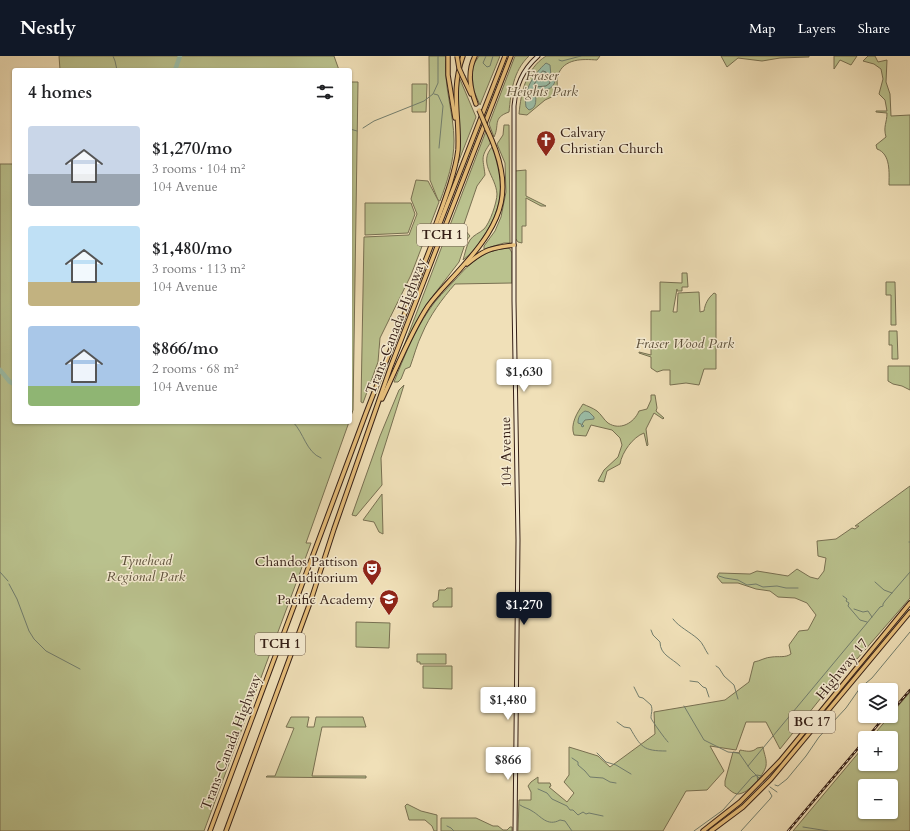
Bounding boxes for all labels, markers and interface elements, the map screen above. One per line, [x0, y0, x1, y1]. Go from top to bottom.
text: Nestly [20, 15, 76, 41]
text: Map [749, 19, 776, 38]
text: Layers [798, 19, 836, 38]
text: Share [858, 19, 890, 38]
park label: Fraser Heights Park [506, 66, 578, 101]
text: 4 homes [28, 81, 92, 104]
icon: filters [314, 81, 336, 103]
place label: Calvary Christian Church [560, 123, 664, 158]
church icon: Calvary Christian Church [535, 129, 557, 157]
text: $1,270/mo [152, 137, 232, 160]
icon: home [60, 142, 108, 190]
text: 3 rooms · 104 m² [152, 160, 245, 178]
text: 104 Avenue [152, 178, 218, 196]
road number: TCH 1 [417, 224, 467, 246]
text: $1,480/mo [152, 237, 232, 260]
icon: home [60, 242, 108, 290]
street label: Trans-Canada Highway [361, 255, 431, 397]
text: 3 rooms · 113 m² [152, 260, 245, 278]
text: 104 Avenue [152, 278, 218, 296]
park label: Fraser Wood Park [636, 334, 734, 353]
text: $866/mo [152, 337, 218, 360]
icon: home [60, 342, 108, 390]
pin: $1,630 [491, 359, 557, 393]
text: 2 rooms · 68 m² [152, 360, 239, 378]
text: $1,630 [505, 363, 543, 381]
text: 104 Avenue [152, 378, 218, 396]
street label: 104 Avenue [496, 417, 516, 487]
park label: Tynehead Regional Park [107, 551, 185, 586]
place label: Chandos Pattison Auditorium [255, 552, 358, 587]
theatre icon: Chandos Pattison Auditorium [361, 558, 383, 586]
school or university icon: Pacific Academy [378, 588, 400, 616]
place label: Pacific Academy [277, 590, 376, 609]
pin: $1,270 [491, 592, 557, 626]
text: $1,270 [505, 596, 543, 614]
road number: TCH 1 [255, 633, 305, 655]
street label: Highway 17 [811, 634, 873, 704]
street label: Trans-Canada Highway [196, 671, 266, 813]
map controls [858, 683, 898, 819]
button: layers [858, 683, 898, 723]
pin: $1,480 [475, 687, 541, 721]
text: $1,480 [489, 691, 527, 709]
road number: BC 17 [789, 711, 835, 733]
button: + [858, 731, 898, 771]
pin: $866 [484, 747, 532, 781]
text: $866 [495, 751, 521, 769]
button: − [858, 779, 898, 819]

